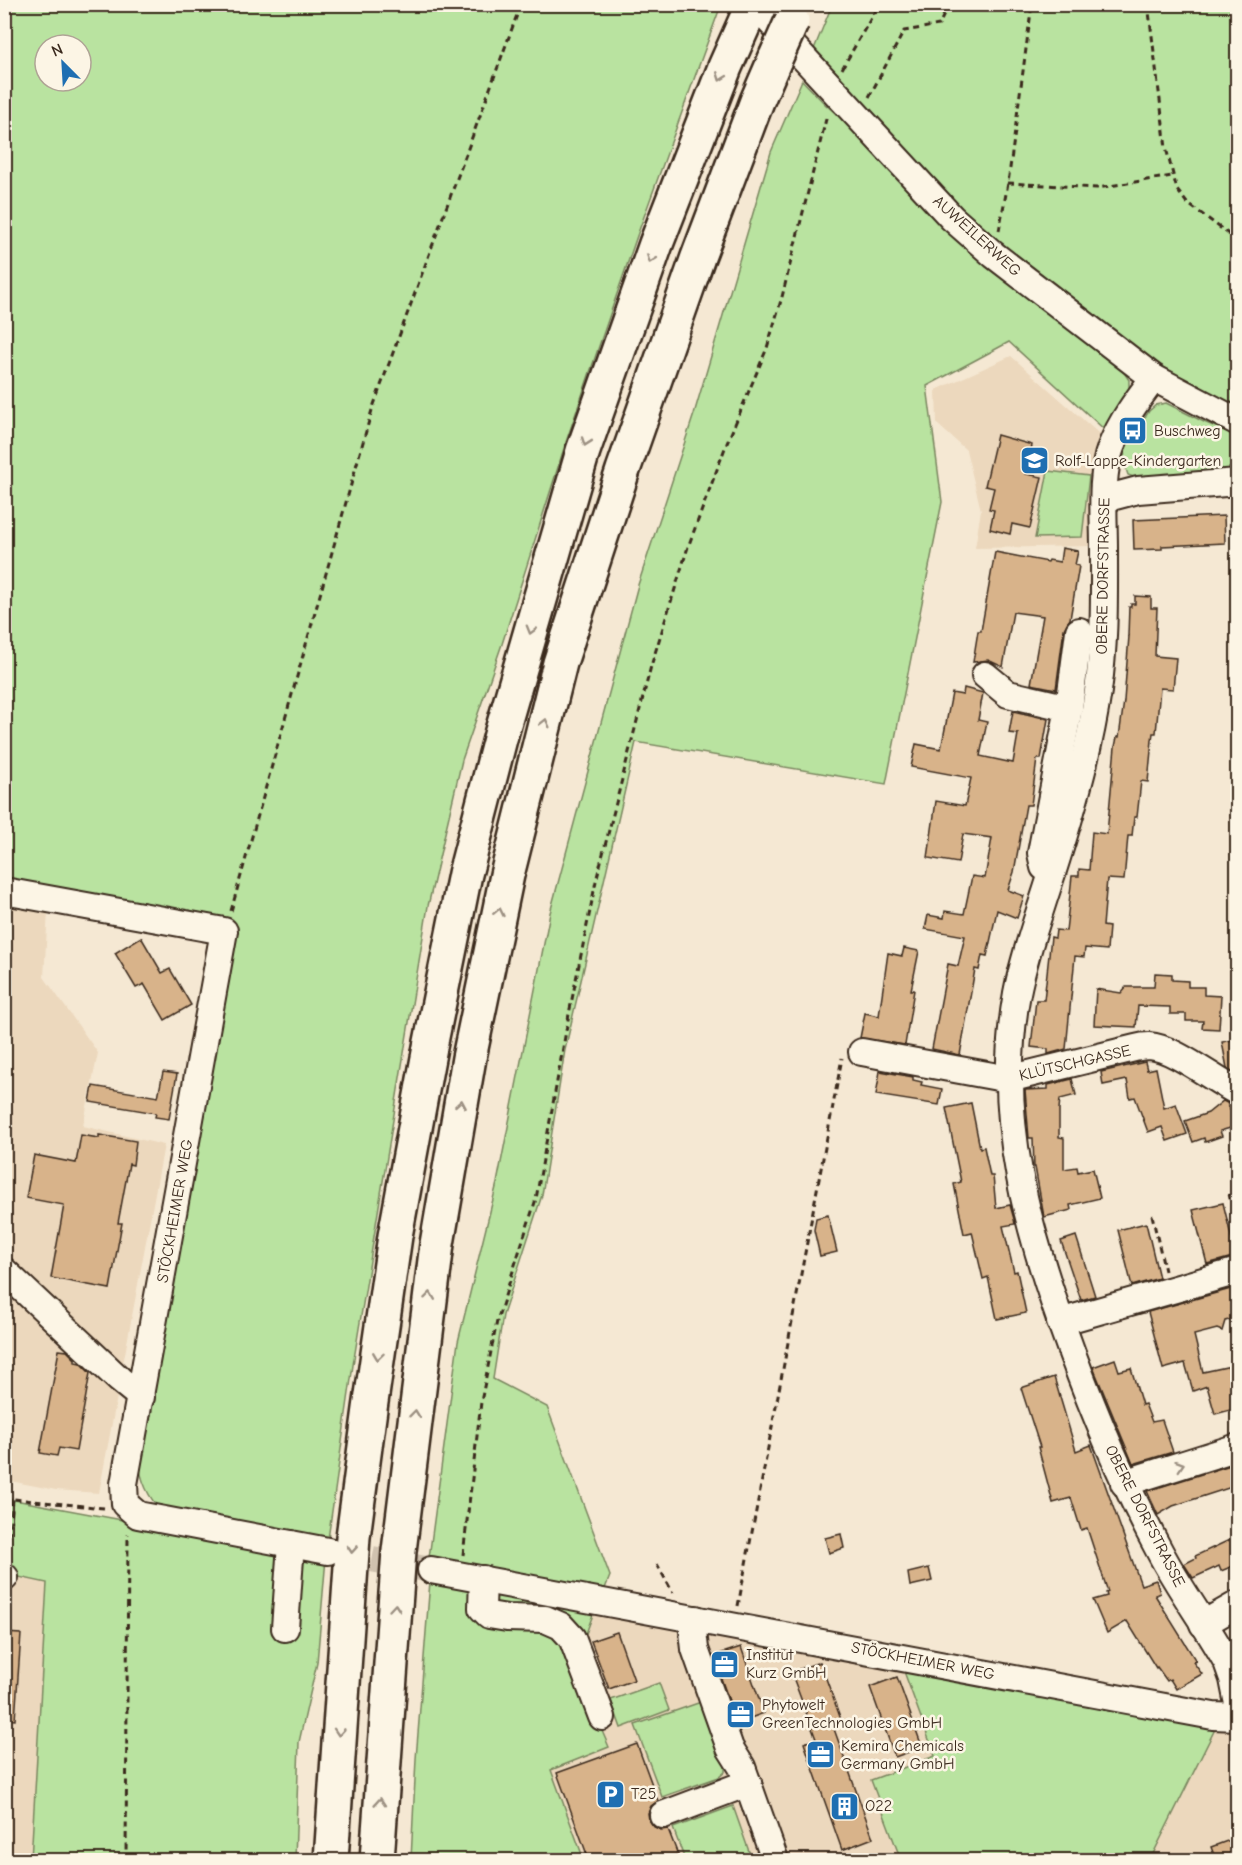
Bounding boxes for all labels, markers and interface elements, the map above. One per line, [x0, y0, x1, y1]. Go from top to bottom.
north arrow [33, 33, 93, 93]
text: N [49, 40, 66, 61]
one-way arrow [716, 71, 728, 82]
street label: AUWEILERWEG [929, 192, 1025, 280]
one-way arrow [646, 253, 659, 264]
bus stop icon: Buschweg [1117, 415, 1149, 447]
place label: Buschweg [1154, 422, 1221, 440]
one-way arrow [580, 437, 593, 447]
school or university icon: Rolf-Lappe-Kindergarten [1018, 445, 1050, 477]
place label: Rolf-Lappe-Kindergarten [1055, 452, 1221, 470]
street label: OBERE DORFSTRASSE [1093, 497, 1113, 655]
one-way arrow [526, 624, 538, 635]
one-way arrow [537, 718, 550, 728]
one-way arrow [492, 908, 505, 918]
street label: KLÜTSCHGASSE [1017, 1041, 1133, 1085]
one-way arrow [454, 1099, 467, 1109]
street label: STÖCKHEIMER WEG [153, 1138, 197, 1284]
one-way arrow [423, 1292, 436, 1301]
one-way arrow [372, 1351, 384, 1360]
one-way arrow [409, 1409, 421, 1418]
street label: OBERE DORFSTRASSE [1101, 1442, 1189, 1590]
one-way arrow [1174, 1460, 1185, 1473]
one-way arrow [345, 1545, 358, 1554]
one-way arrow [388, 1603, 401, 1612]
street label: STÖCKHEIMER WEG [850, 1638, 996, 1684]
place label: Institut Kurz GmbH [746, 1646, 827, 1682]
office icon: Institut Kurz GmbH [709, 1648, 741, 1680]
place label: Phytowelt GreenTechnologies GmbH [762, 1696, 942, 1732]
office icon: Phytowelt GreenTechnologies GmbH [725, 1698, 757, 1730]
one-way arrow [333, 1727, 346, 1736]
place label: Kemira Chemicals Germany GmbH [841, 1737, 964, 1773]
office icon: Kemira Chemicals Germany GmbH [804, 1739, 836, 1771]
parking icon: T25 [594, 1778, 626, 1810]
place label: T25 [631, 1785, 656, 1803]
building icon: O22 [828, 1790, 860, 1822]
place label: O22 [865, 1797, 892, 1815]
one-way arrow [374, 1798, 387, 1807]

